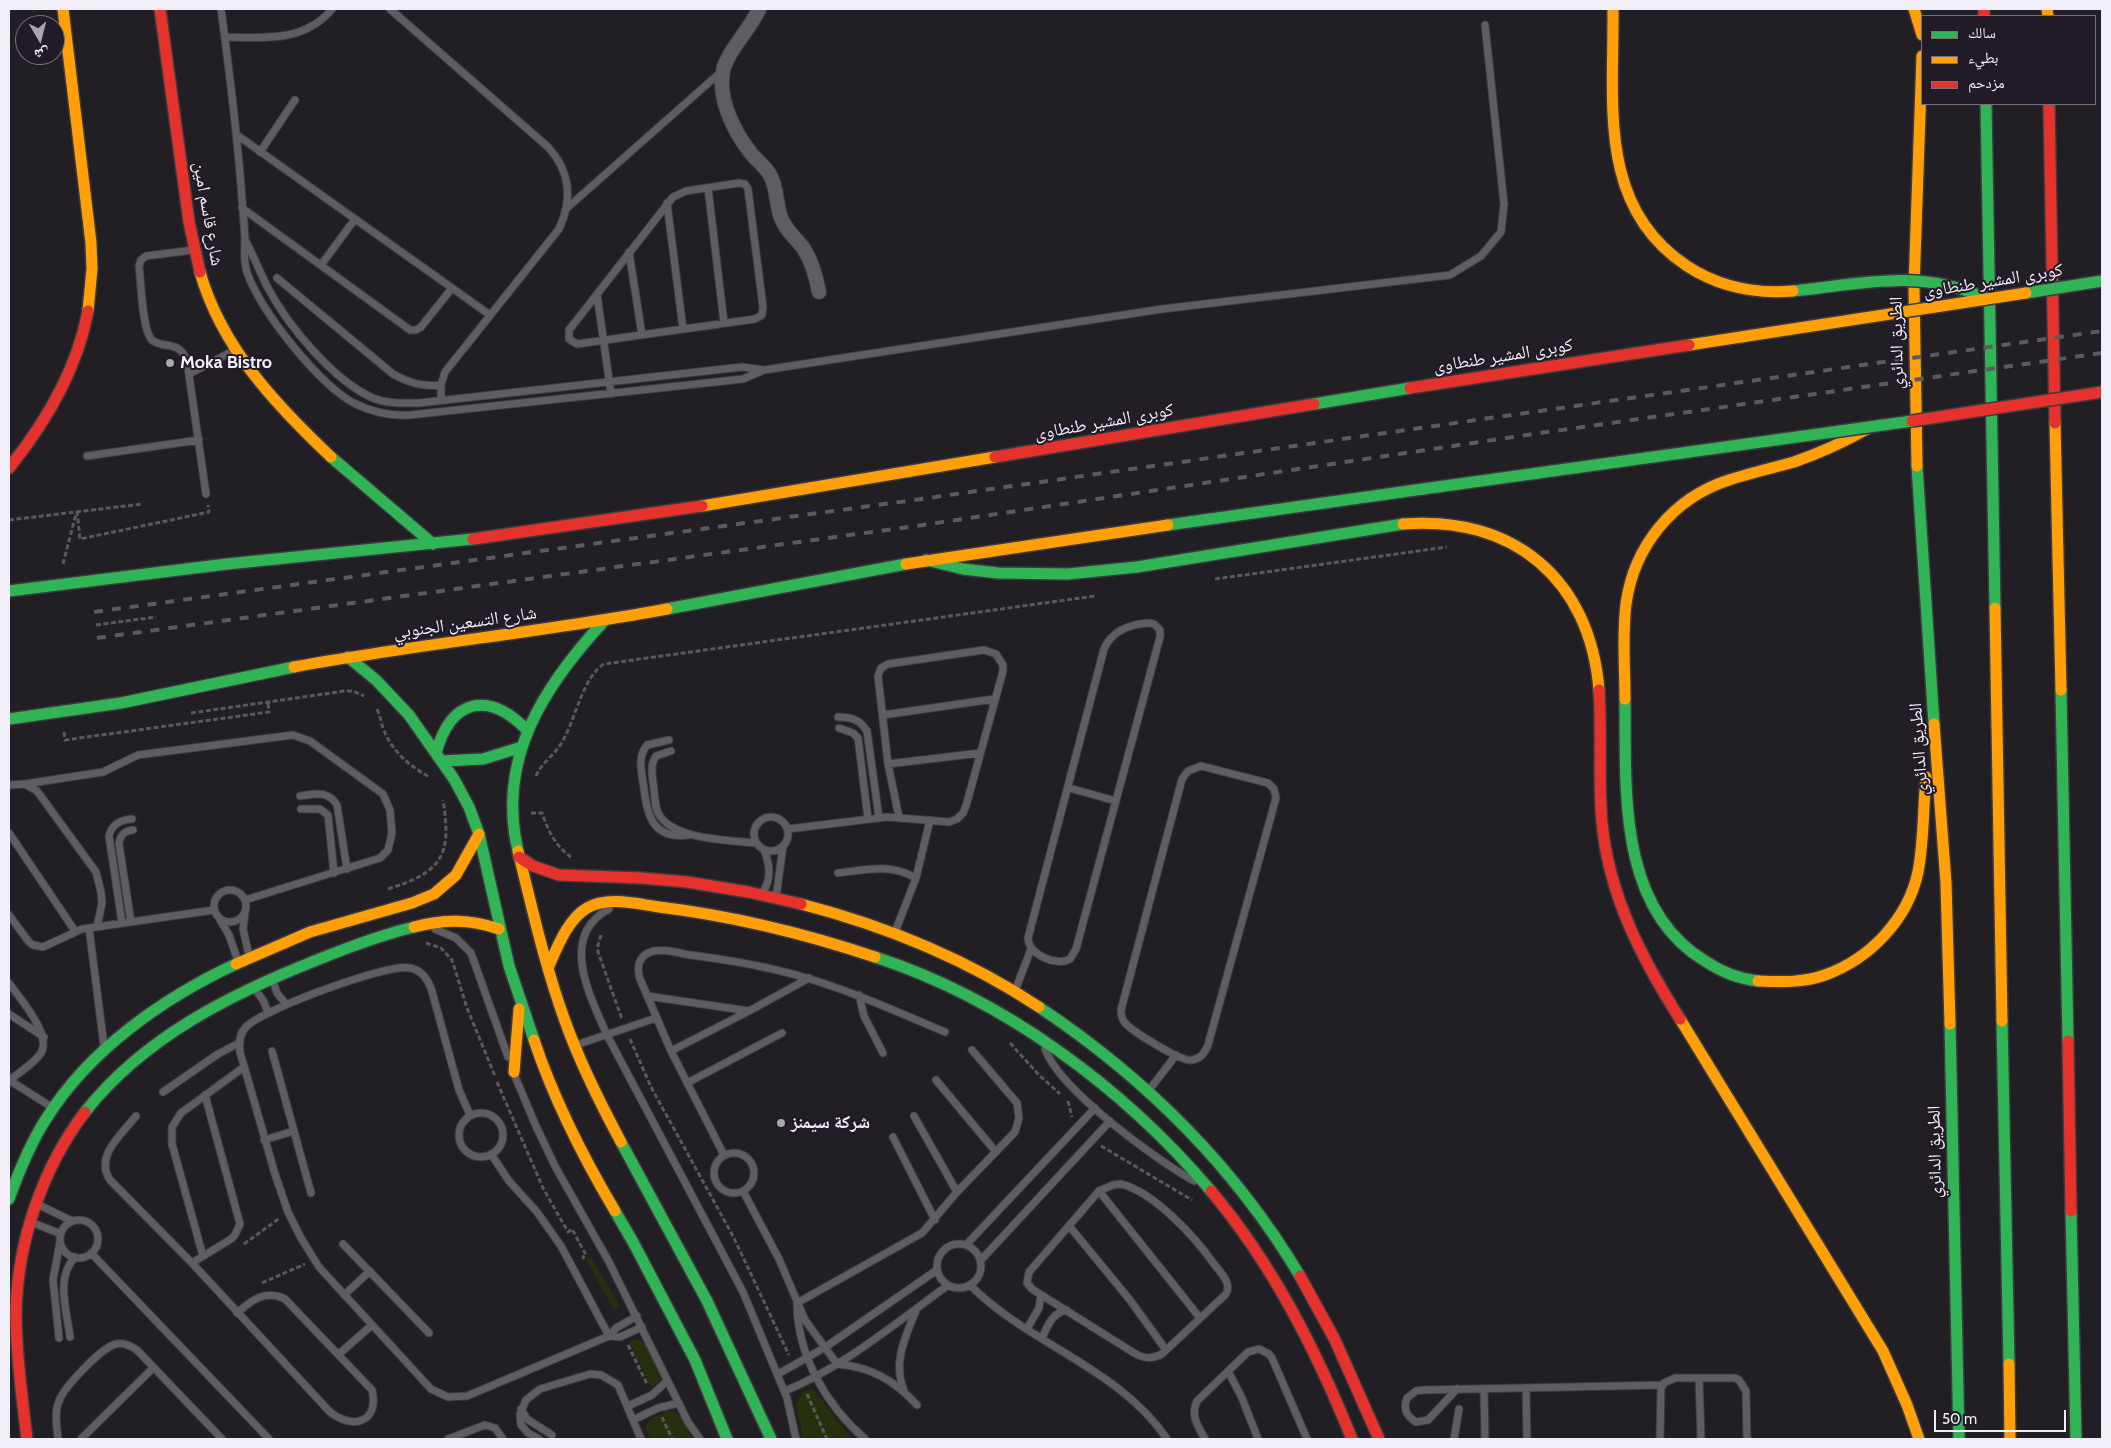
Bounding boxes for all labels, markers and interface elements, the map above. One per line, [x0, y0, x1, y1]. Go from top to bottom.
north arrow [15, 15, 65, 65]
legend [1921, 15, 2096, 105]
text: سالك [1968, 24, 1996, 42]
text: ش [33, 44, 51, 64]
text: بطيء [1968, 49, 1998, 67]
text: مزدحم [1968, 74, 2005, 92]
street label: شارع قاسم امين [188, 160, 228, 268]
street label: كوبرى المشير طنطاوى [1922, 259, 2064, 303]
street label: الطريق الدائري [1885, 296, 1909, 390]
street label: كوبرى المشير طنطاوى [1432, 334, 1574, 378]
place label: Moka Bistro [180, 352, 272, 374]
marker: Moka Bistro [164, 357, 176, 369]
street label: كوبرى المشير طنطاوى [1033, 399, 1175, 445]
street label: شارع التسعين الجنوبي [392, 602, 538, 644]
street label: الطريق الدائري [1905, 702, 1933, 796]
street label: الطريق الدائري [1923, 1105, 1947, 1199]
place label: شركة سيمنز [791, 1112, 870, 1134]
marker: شركة سيمنز [775, 1117, 787, 1129]
scale bar [1936, 1400, 2068, 1432]
text: 50 m [1942, 1410, 1977, 1428]

